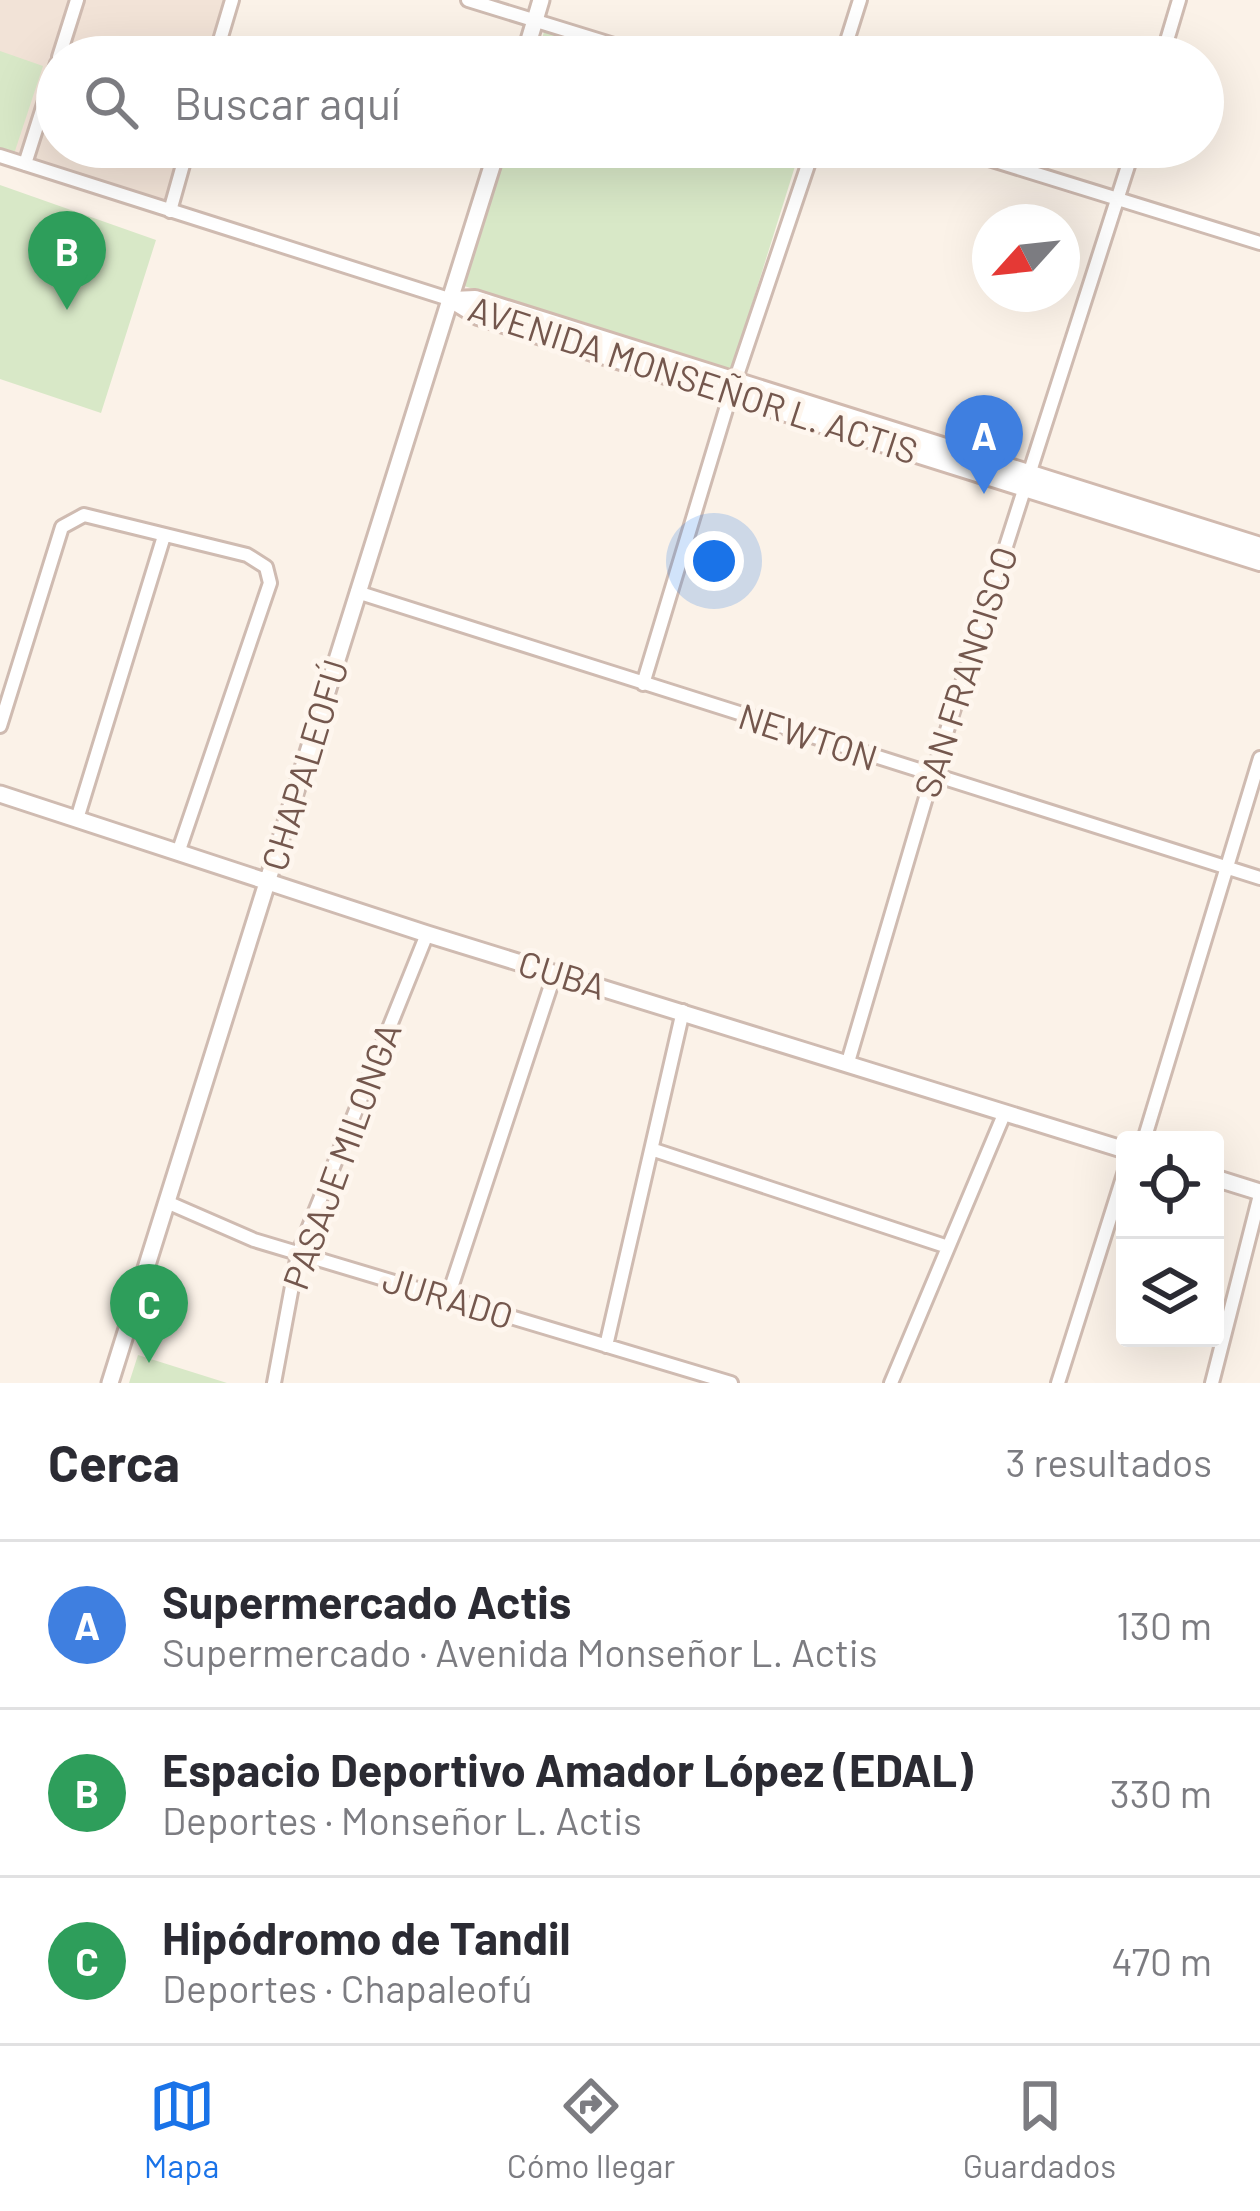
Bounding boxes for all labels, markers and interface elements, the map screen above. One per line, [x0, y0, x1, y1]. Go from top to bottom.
search box [36, 36, 1224, 168]
icon: search [78, 69, 144, 135]
text: Buscar aquí [174, 75, 401, 129]
north arrow [972, 204, 1080, 312]
pin: B [28, 211, 106, 310]
street label: AVENIDA MONSEÑOR L. ACTIS [464, 286, 923, 472]
pin: A [945, 395, 1023, 494]
your location [684, 531, 744, 591]
street label: SAN FRANCISCO [904, 541, 1025, 802]
street label: CHAPALEOFÚ [251, 654, 356, 875]
street label: NEWTON [734, 693, 883, 778]
street label: CUBA [514, 940, 611, 1007]
street label: PASAJE MILONGA [272, 1016, 409, 1295]
map controls [1116, 1131, 1224, 1347]
button: locate [1116, 1131, 1224, 1239]
button: layers [1116, 1239, 1224, 1347]
street label: JURADO [378, 1256, 519, 1337]
pin: C [110, 1264, 188, 1363]
text: Cerca [48, 1431, 180, 1492]
text: 3 resultados [1006, 1438, 1212, 1485]
text: Supermercado Actis [162, 1574, 571, 1628]
text: A [74, 1601, 100, 1648]
text: 130 m [1116, 1601, 1212, 1648]
text: Supermercado · Avenida Monseñor L. Actis [162, 1628, 878, 1675]
text: Espacio Deportivo Amador López (EDAL) [162, 1742, 973, 1796]
text: B [75, 1769, 99, 1816]
text: 330 m [1110, 1769, 1212, 1816]
text: Deportes · Monseñor L. Actis [162, 1796, 642, 1843]
text: Hipódromo de Tandil [162, 1910, 570, 1964]
text: C [75, 1937, 99, 1984]
text: 470 m [1111, 1937, 1212, 1984]
text: Deportes · Chapaleofú [162, 1964, 533, 2011]
tab: Mapa [144, 2073, 219, 2185]
tab: Cómo llegar [507, 2073, 675, 2185]
tab: Guardados [963, 2073, 1116, 2185]

